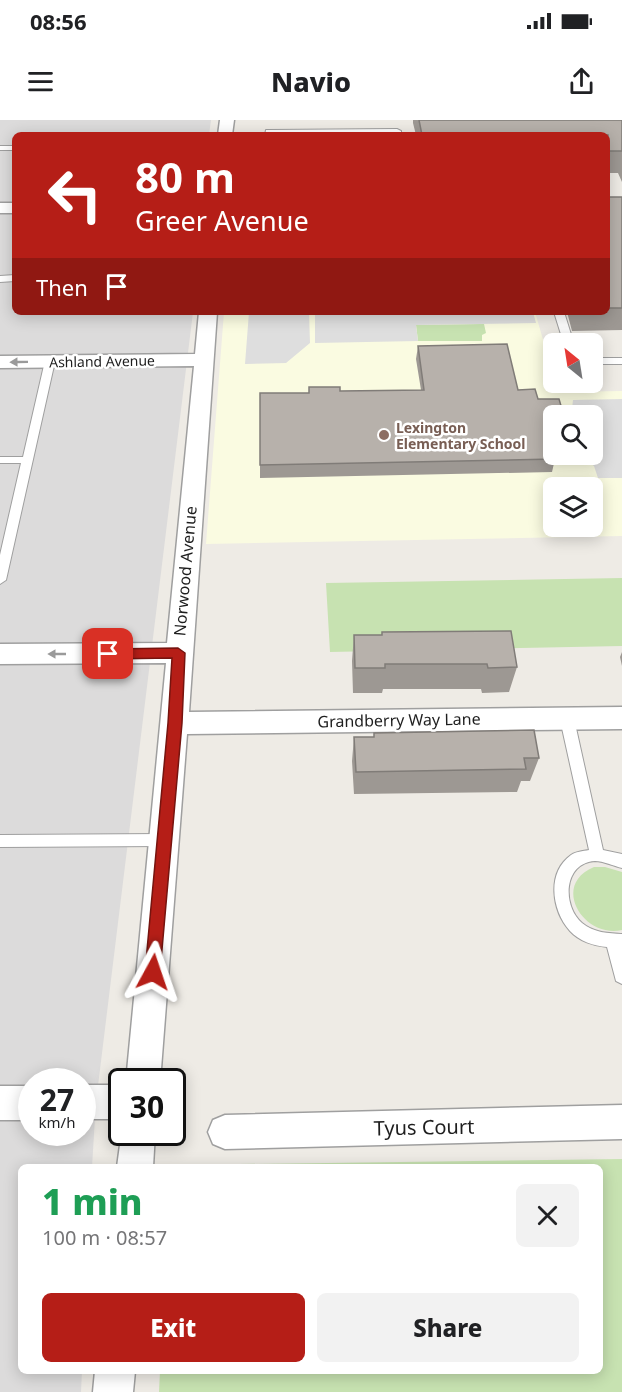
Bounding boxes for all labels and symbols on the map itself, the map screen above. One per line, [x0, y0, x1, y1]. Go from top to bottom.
north arrow [543, 333, 603, 393]
street label: Ashland Avenue [49, 351, 155, 371]
one-way arrow [9, 357, 28, 367]
place label: Lexington Elementary School [396, 418, 526, 453]
marker: Lexington Elementary School [377, 428, 391, 442]
street label: Norwood Avenue [168, 505, 202, 637]
pin [82, 628, 133, 679]
one-way arrow [48, 649, 67, 659]
street label: Grandberry Way Lane [317, 708, 481, 732]
position arrow [121, 940, 185, 1004]
speed limit sign: 30 [108, 1068, 186, 1146]
street label: Tyus Court [373, 1113, 475, 1141]

